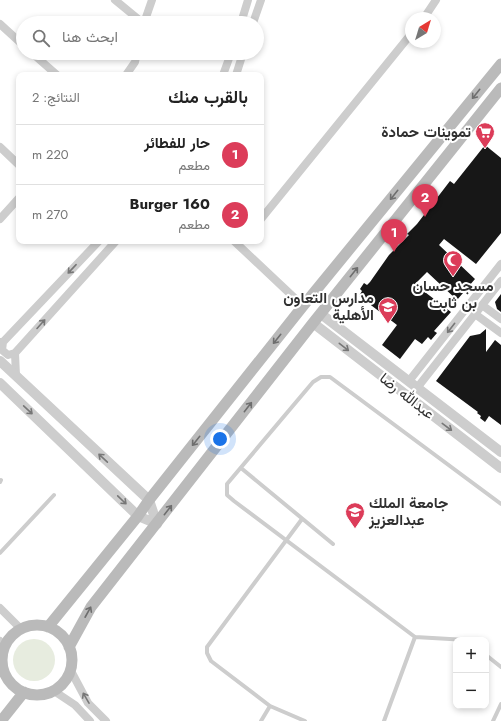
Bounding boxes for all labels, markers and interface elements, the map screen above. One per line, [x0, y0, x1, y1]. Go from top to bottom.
north arrow [405, 12, 441, 48]
search box [16, 16, 264, 60]
text: ابحث هنا [62, 26, 118, 48]
icon: search [30, 27, 52, 49]
text: بالقرب منك [168, 85, 248, 109]
text: النتائج: 2 [32, 88, 80, 107]
one-way arrow [472, 89, 481, 100]
place label: تموينات حمادة [381, 121, 471, 143]
supermarket icon: تموينات حمادة [474, 121, 496, 149]
text: حار للفطائر [144, 132, 210, 154]
text: 220 m [32, 145, 69, 164]
text: 1 [232, 145, 238, 164]
text: مطعم [179, 156, 210, 175]
pin: 2 [412, 184, 438, 217]
one-way arrow [390, 189, 399, 200]
text: 160 Burger [129, 193, 210, 215]
text: 270 m [32, 205, 68, 224]
text: 2 [231, 205, 239, 224]
text: مطعم [179, 215, 210, 234]
pin: 1 [381, 219, 407, 252]
mosque icon: مسجد حسان بن ثابت [442, 249, 464, 277]
one-way arrow [67, 264, 77, 274]
one-way arrow [350, 267, 358, 278]
place label: مسجد حسان بن ثابت [412, 275, 494, 314]
place label: مدارس التعاون الأهلية [283, 287, 374, 326]
school or university icon: مدارس التعاون الأهلية [377, 296, 399, 324]
one-way arrow [37, 319, 46, 329]
one-way arrow [447, 322, 455, 333]
one-way arrow [273, 334, 281, 345]
one-way arrow [338, 343, 349, 352]
street label: عبدالله رضا [375, 367, 439, 425]
one-way arrow [243, 402, 252, 413]
one-way arrow [23, 405, 34, 414]
one-way arrow [441, 422, 452, 431]
your location [210, 429, 230, 449]
one-way arrow [191, 435, 200, 446]
one-way arrow [98, 453, 108, 463]
place label: جامعة الملك عبدالعزيز [368, 492, 448, 531]
one-way arrow [117, 495, 127, 505]
school or university icon: جامعة الملك عبدالعزيز [344, 501, 366, 529]
one-way arrow [164, 504, 172, 515]
one-way arrow [85, 606, 93, 618]
map controls [453, 637, 489, 709]
button: + [453, 637, 489, 673]
button: − [453, 673, 489, 709]
one-way arrow [81, 692, 89, 704]

